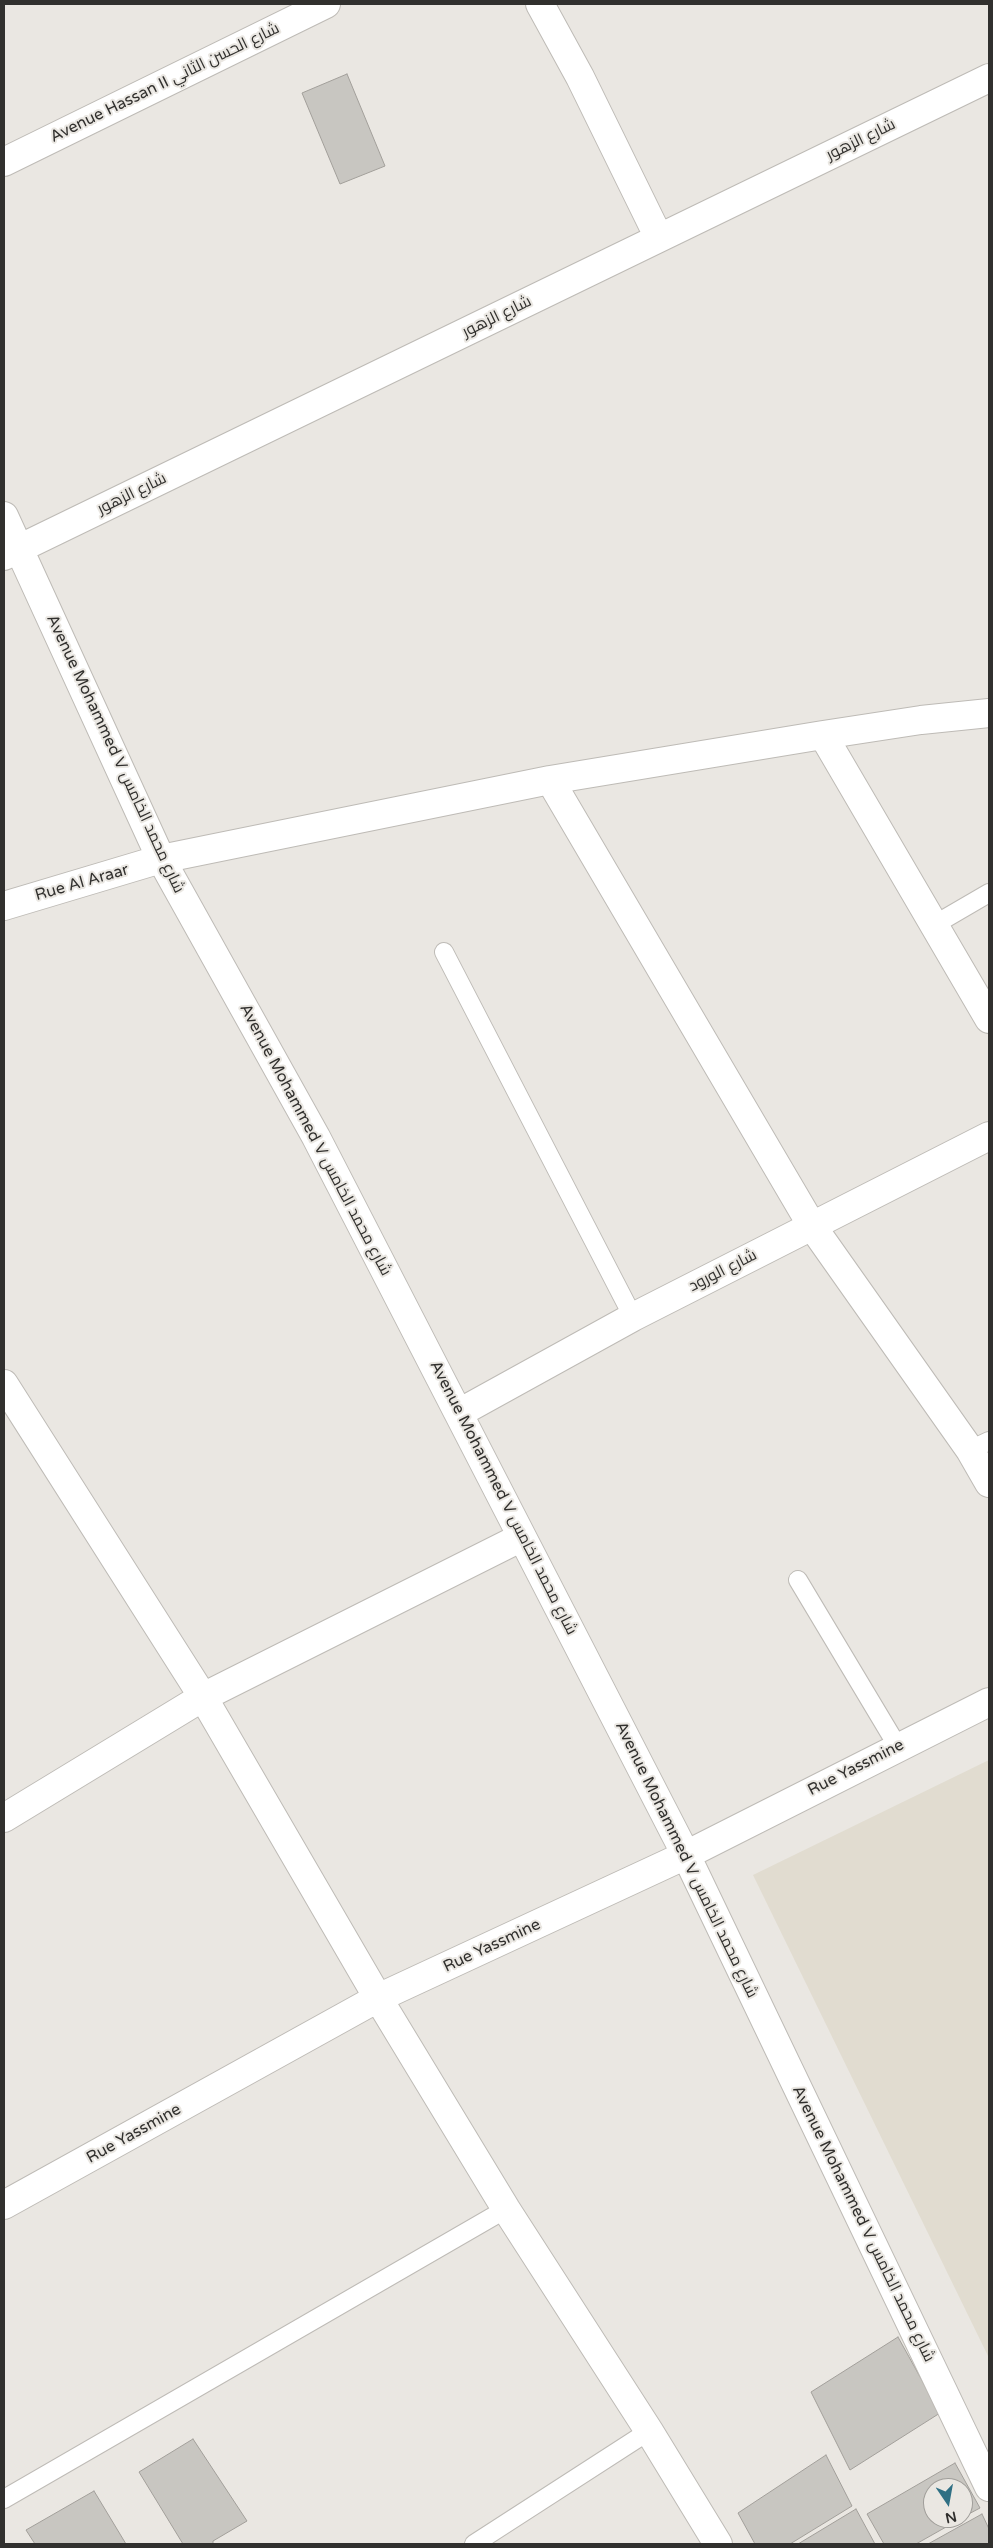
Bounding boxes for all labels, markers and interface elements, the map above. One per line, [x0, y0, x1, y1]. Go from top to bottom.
street label: Avenue Hassan II شارع الحسن الثاني [47, 19, 283, 147]
street label: شارع الزهور [823, 115, 899, 165]
street label: شارع الزهور [459, 292, 535, 342]
street label: شارع الزهور [94, 469, 170, 519]
street label: Avenue Mohammed V شارع محمد الخامس [42, 612, 188, 896]
street label: Rue Al Araar [33, 860, 131, 906]
street label: Avenue Mohammed V شارع محمد الخامس [235, 1001, 395, 1279]
street label: شارع الورود [686, 1246, 760, 1296]
street label: Avenue Mohammed V شارع محمد الخامس [425, 1358, 581, 1638]
street label: Avenue Mohammed V شارع محمد الخامس [611, 1719, 761, 2001]
street label: Rue Yassmine [805, 1736, 907, 1800]
street label: Rue Yassmine [440, 1915, 544, 1977]
street label: Avenue Mohammed V شارع محمد الخامس [788, 2083, 938, 2365]
street label: Rue Yassmine [83, 2100, 185, 2168]
north arrow [923, 2478, 973, 2528]
text: N [944, 2508, 958, 2527]

